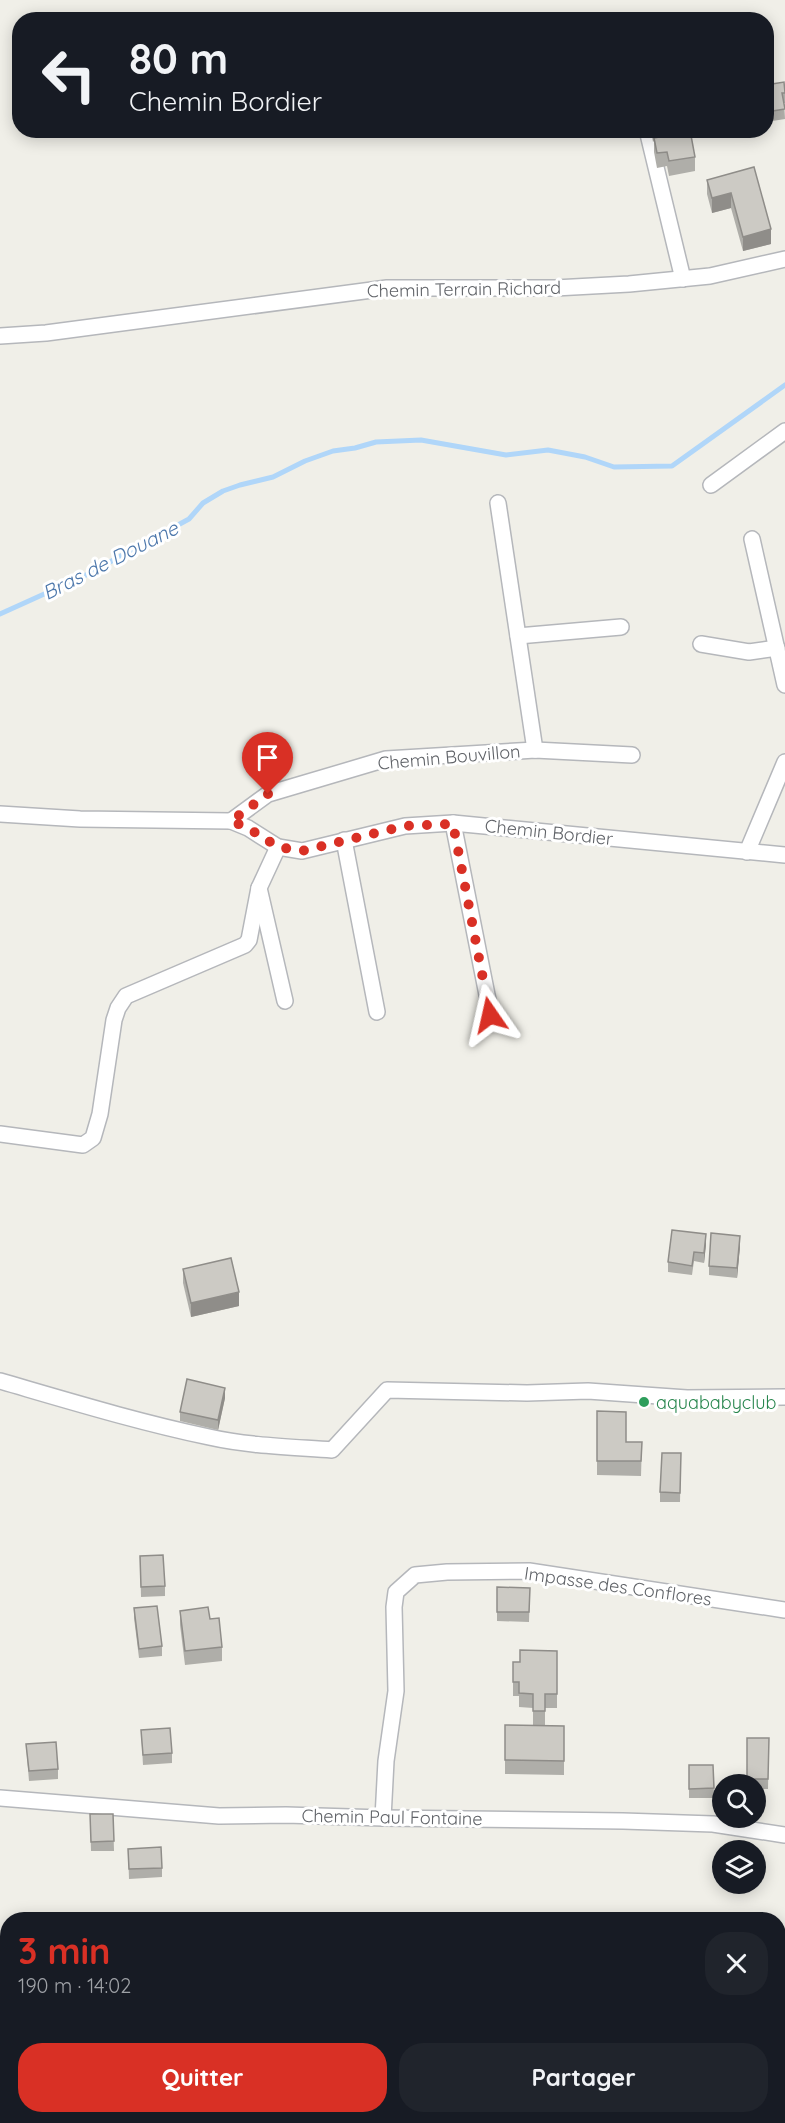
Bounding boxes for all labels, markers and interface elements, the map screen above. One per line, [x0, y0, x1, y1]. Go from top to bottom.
text: 80 m [129, 32, 228, 85]
icon: left [30, 36, 108, 114]
text: Chemin Bordier [129, 84, 322, 118]
street label: Chemin Terrain Richard [367, 276, 561, 302]
water label: Bras de Douane [38, 515, 183, 605]
pin [242, 732, 293, 794]
street label: Chemin Bouvillon [377, 739, 521, 775]
icon: arrive [251, 741, 284, 774]
street label: Chemin Bordier [484, 814, 614, 850]
position arrow [458, 983, 522, 1047]
place label: aquababyclub [656, 1391, 776, 1414]
marker: aquababyclub [637, 1395, 651, 1409]
street label: Impasse des Conflores [523, 1561, 713, 1611]
map controls [712, 1774, 766, 1894]
button: search [712, 1774, 766, 1828]
street label: Chemin Paul Fontaine [301, 1804, 483, 1830]
button: layers [712, 1840, 766, 1894]
text: 3 min [18, 1928, 111, 1973]
button: close [705, 1932, 768, 1995]
text: 190 m · 14:02 [18, 1973, 131, 1998]
button: Quitter [18, 2043, 387, 2112]
button: Partager [399, 2043, 768, 2112]

